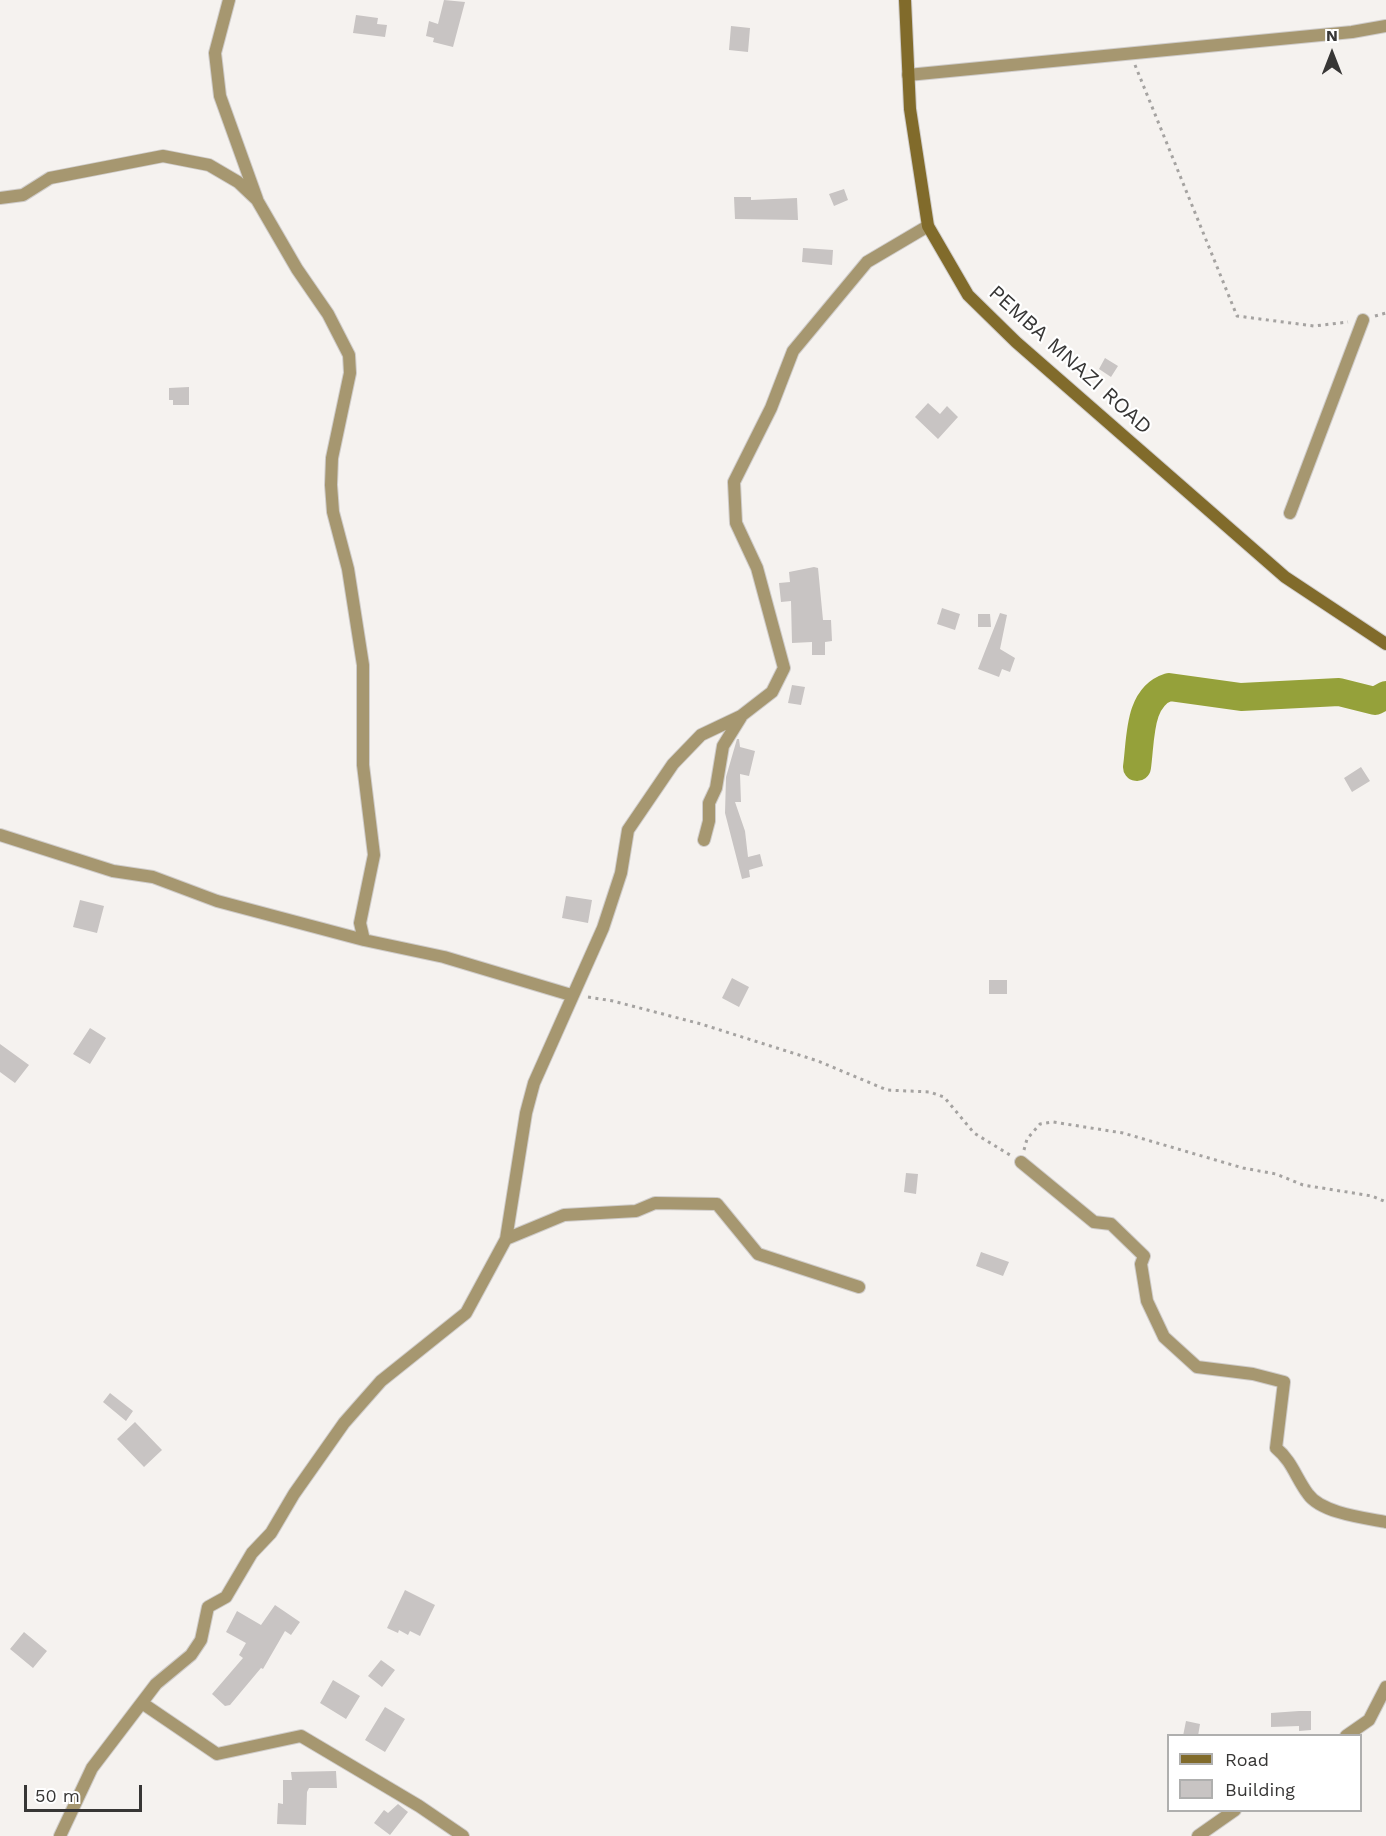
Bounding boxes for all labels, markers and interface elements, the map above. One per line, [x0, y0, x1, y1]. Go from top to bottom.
north arrow [1302, 24, 1362, 84]
text: N [1326, 26, 1338, 45]
street label: PEMBA MNAZI ROAD [983, 280, 1157, 440]
legend [1167, 1734, 1362, 1812]
text: Road [1225, 1749, 1269, 1770]
scale bar [27, 1773, 146, 1811]
text: Building [1225, 1779, 1295, 1800]
text: 50 m [35, 1785, 80, 1806]

